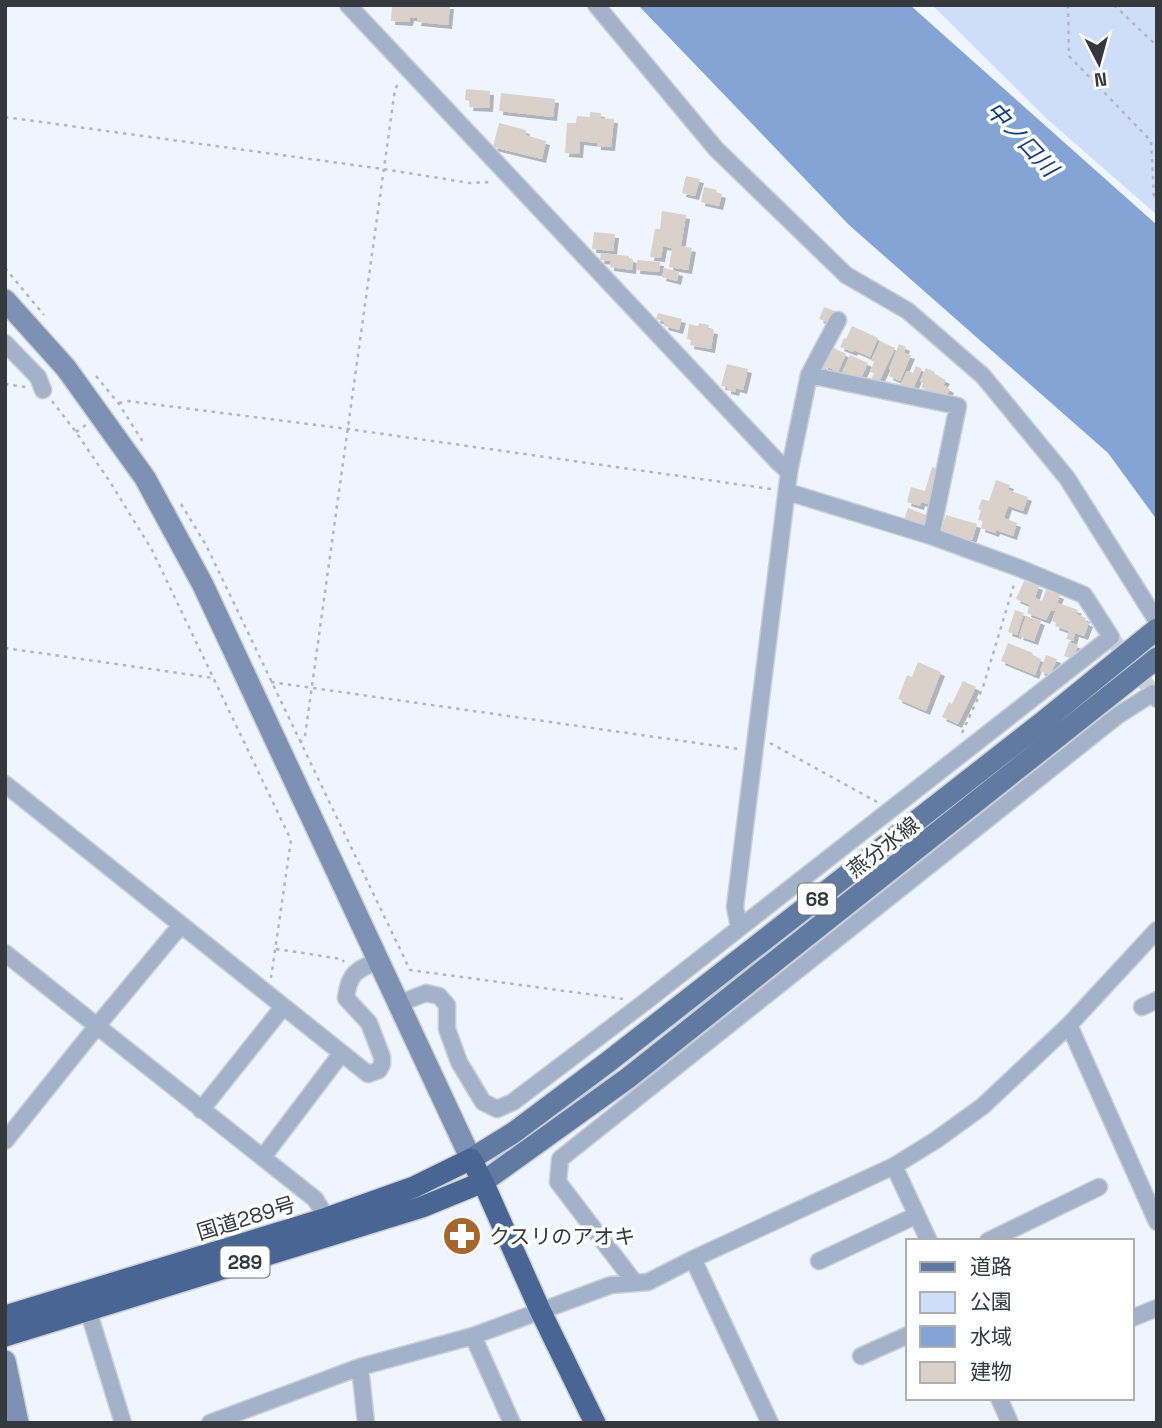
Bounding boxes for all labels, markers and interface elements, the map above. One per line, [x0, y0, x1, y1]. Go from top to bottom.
north arrow [1064, 28, 1134, 98]
text: N [1093, 66, 1108, 93]
water label: 中ノ口川 [980, 95, 1066, 185]
street label: 燕分水線 [842, 811, 924, 883]
road number: 68 [798, 884, 836, 914]
street label: 国道289号 [193, 1190, 299, 1246]
pharmacy icon: クスリのアオキ [441, 1215, 483, 1257]
place label: クスリのアオキ [489, 1223, 635, 1250]
legend [906, 1239, 1134, 1400]
road number: 289 [220, 1246, 270, 1278]
text: 道路 [970, 1253, 1012, 1280]
text: 公園 [970, 1288, 1012, 1315]
text: 水域 [970, 1323, 1012, 1350]
text: 建物 [970, 1358, 1012, 1385]

